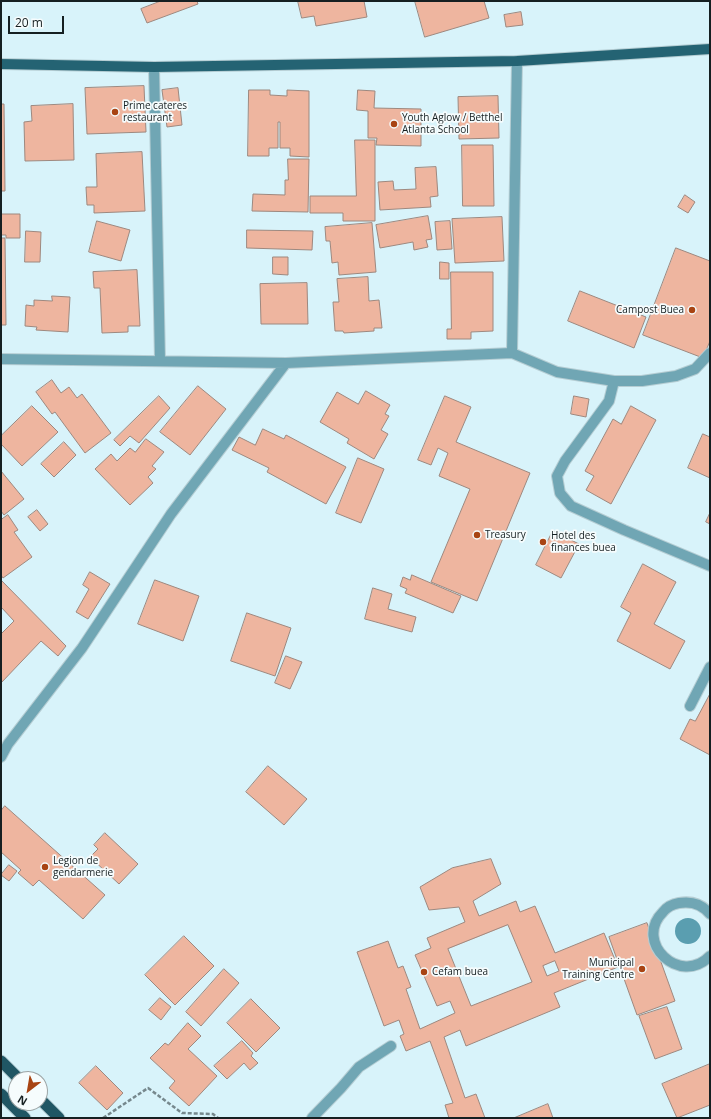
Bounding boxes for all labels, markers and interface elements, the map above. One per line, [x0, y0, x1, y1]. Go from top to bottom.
scale bar [10, 8, 66, 34]
text: 20 m [15, 14, 43, 31]
place label: Prime cateres restaurant [123, 100, 187, 124]
marker: Prime cateres restaurant [110, 107, 120, 117]
place label: Youth Aglow / Betthel Atlanta School [402, 112, 502, 136]
marker: Youth Aglow / Betthel Atlanta School [389, 119, 399, 129]
place label: Campost Buea [616, 304, 684, 316]
marker: Campost Buea [687, 305, 697, 315]
place label: Treasury [485, 529, 526, 541]
marker: Treasury [472, 530, 482, 540]
place label: Hotel des finances buea [551, 530, 616, 554]
marker: Hotel des finances buea [538, 537, 548, 547]
place label: Legion de gendarmerie [53, 855, 113, 878]
marker: Legion de gendarmerie [40, 862, 50, 872]
place label: Municipal Training Centre [562, 957, 634, 980]
marker: Municipal Training Centre [637, 964, 647, 974]
place label: Cefam buea [432, 966, 488, 978]
marker: Cefam buea [419, 967, 429, 977]
north arrow [8, 1071, 48, 1111]
text: N [14, 1092, 30, 1110]

